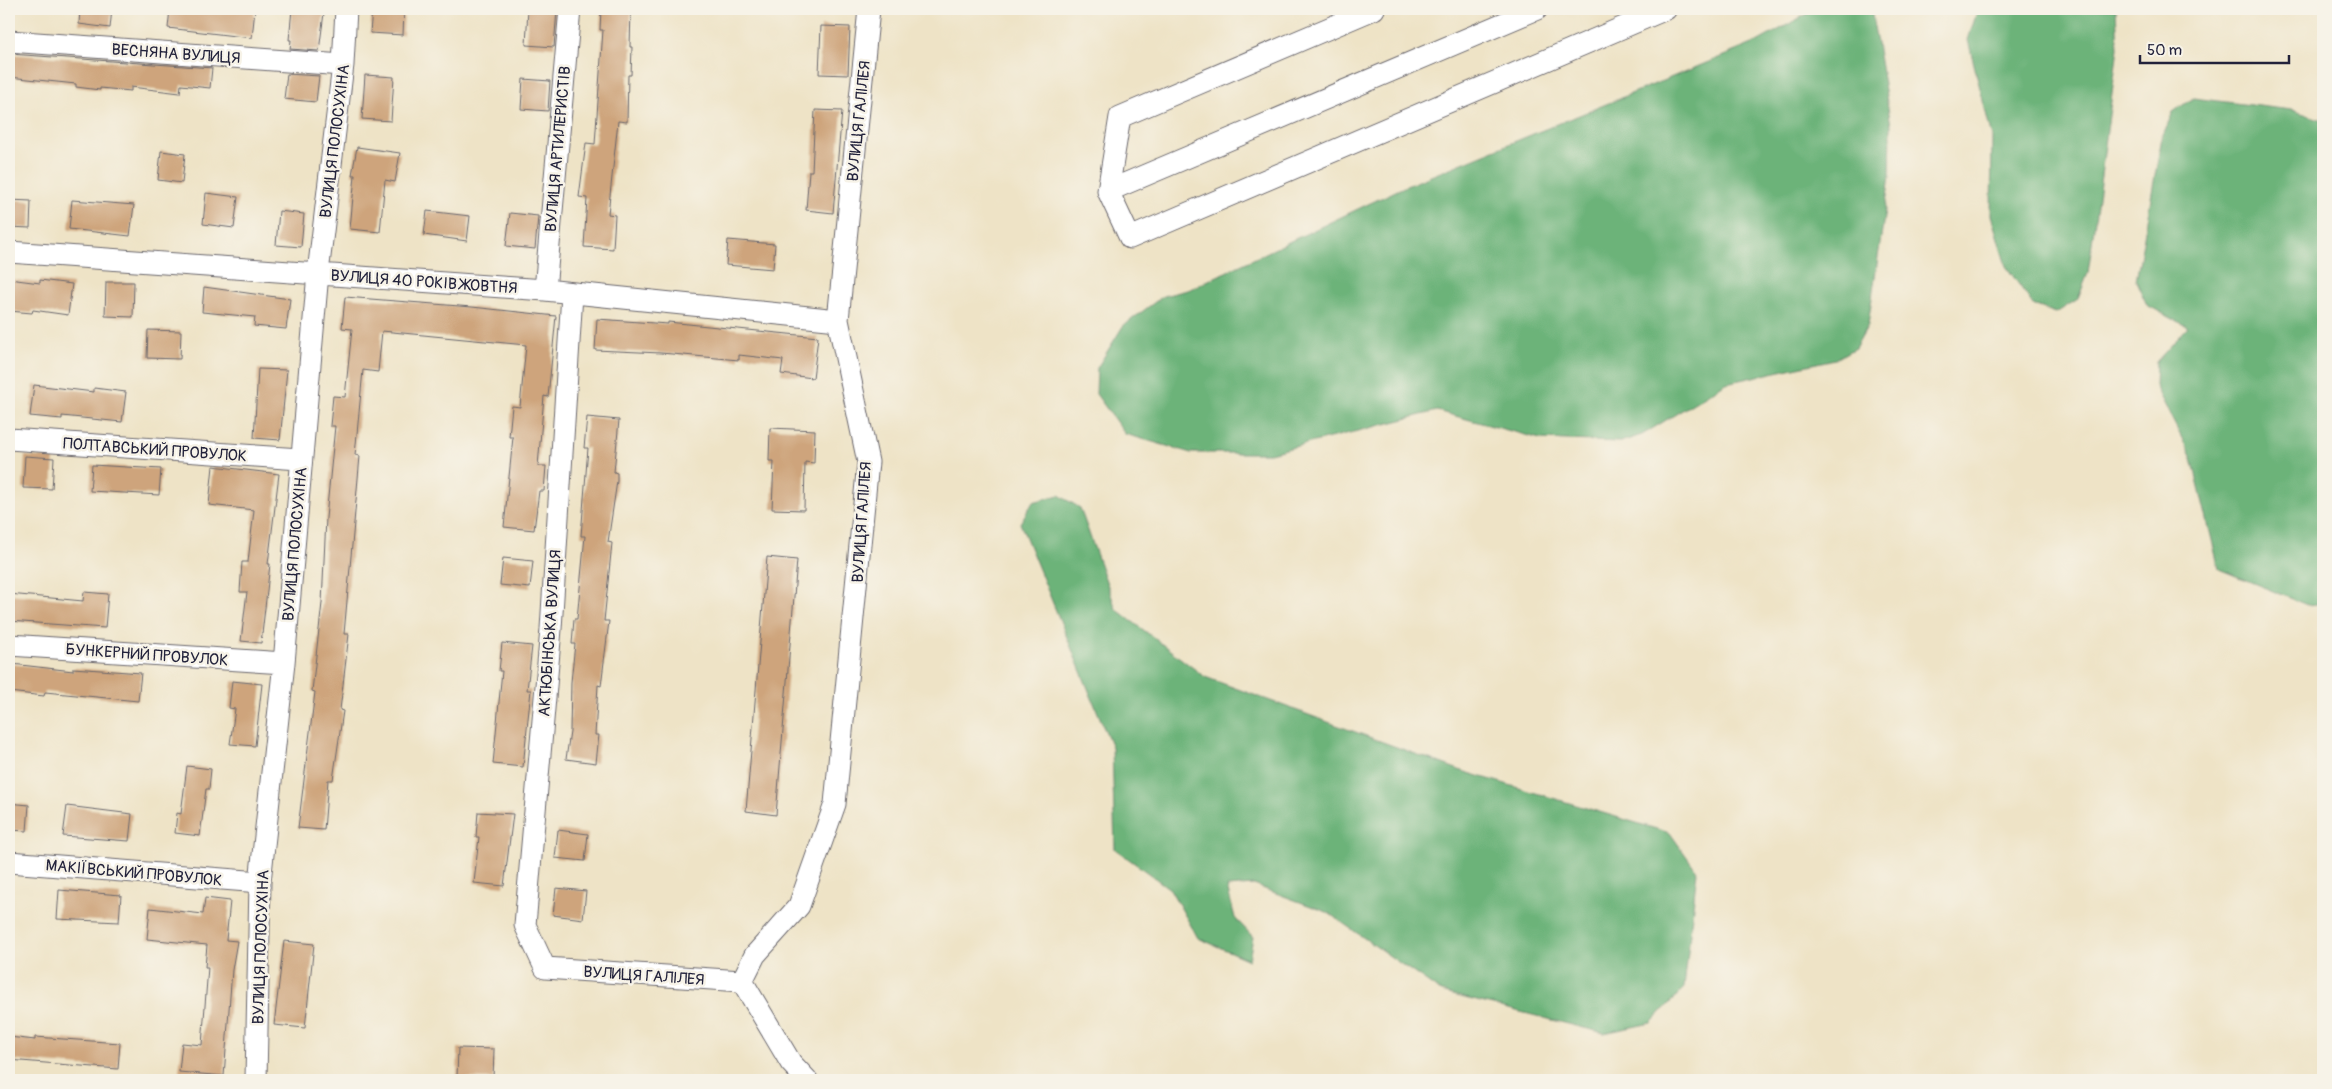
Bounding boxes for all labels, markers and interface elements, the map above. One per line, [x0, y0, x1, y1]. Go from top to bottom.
scale bar [2140, 32, 2288, 64]
street label: ВЕСНЯНА ВУЛИЦЯ [111, 40, 241, 68]
text: 50 m [2147, 41, 2182, 60]
street label: ВУЛИЦЯ ГАЛІЛЕЯ [843, 60, 875, 182]
street label: ВУЛИЦЯ ПОЛОСУХІНА [316, 63, 354, 219]
street label: ВУЛИЦЯ АРТИЛЕРИСТІВ [541, 65, 575, 233]
street label: ВУЛИЦЯ 40 РОКІВ ЖОВТНЯ [330, 265, 518, 298]
street label: ПОЛТАВСЬКИЙ ПРОВУЛОК [62, 434, 248, 466]
street label: ВУЛИЦЯ ГАЛІЛЕЯ [848, 461, 876, 583]
street label: ВУЛИЦЯ ПОЛОСУХІНА [278, 466, 312, 622]
street label: АКТЮБІНСЬКА ВУЛИЦЯ [534, 549, 566, 717]
street label: БУНКЕРНИЙ ПРОВУЛОК [65, 639, 229, 671]
street label: МАКІЇВСЬКИЙ ПРОВУЛОК [45, 855, 223, 891]
street label: ВУЛИЦЯ ПОЛОСУХІНА [248, 869, 274, 1025]
street label: ВУЛИЦЯ ГАЛІЛЕЯ [583, 962, 705, 990]

